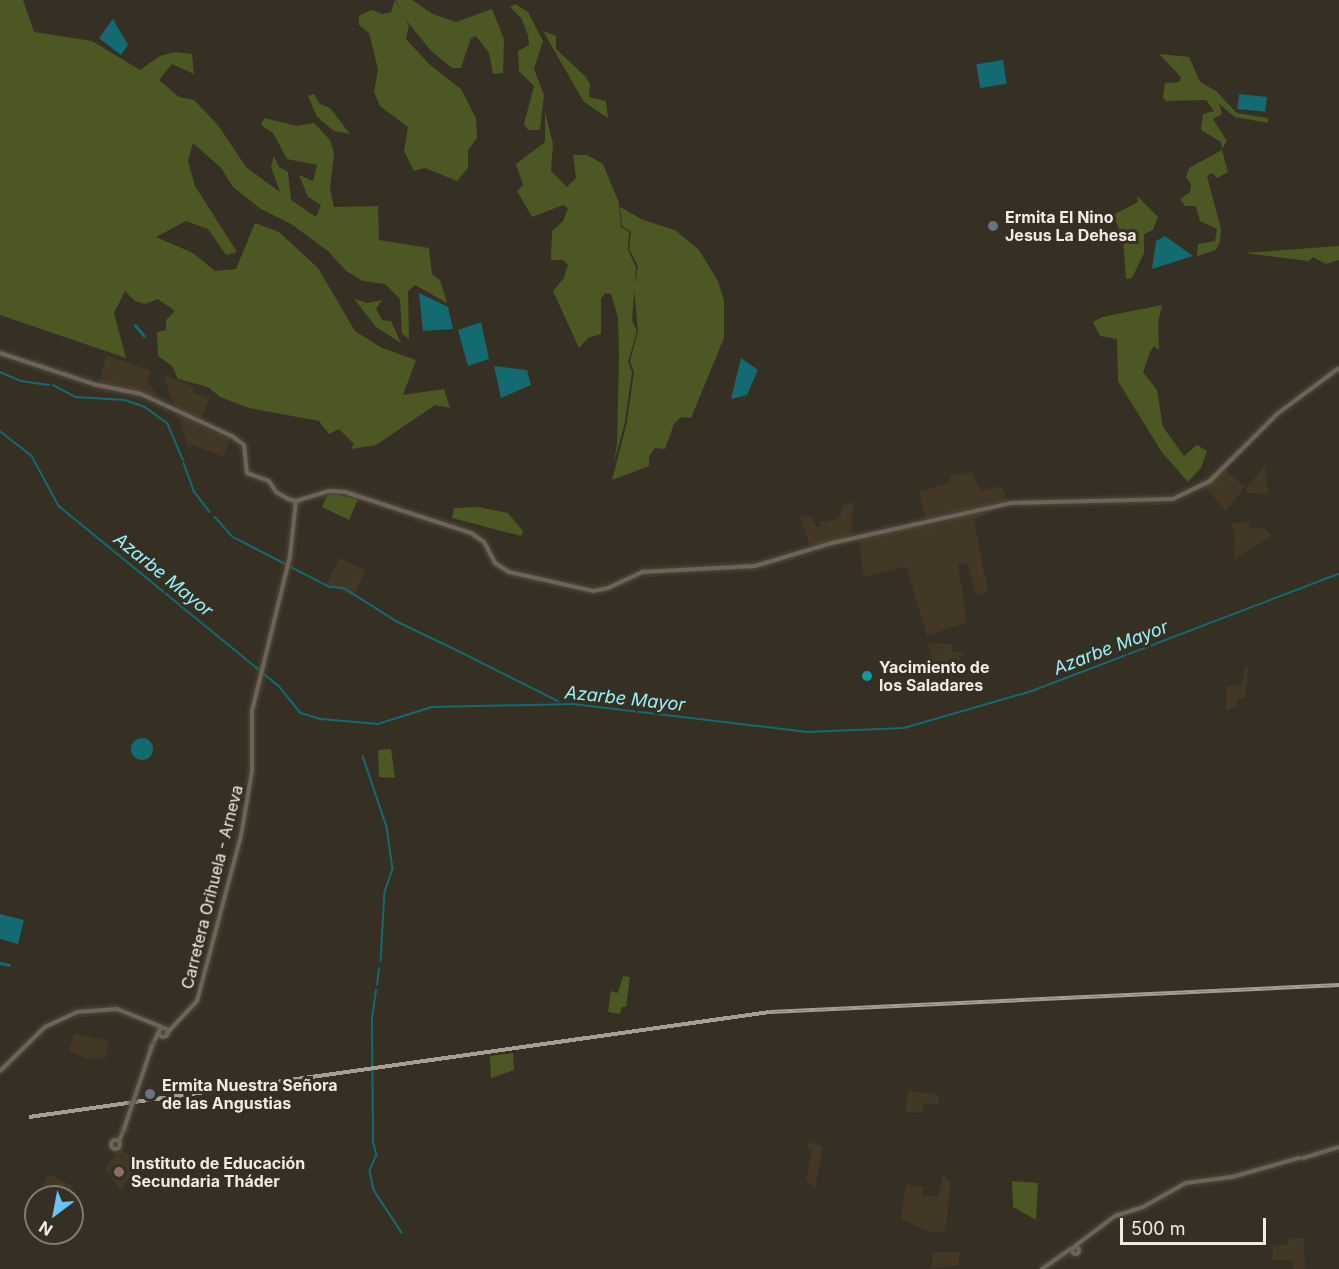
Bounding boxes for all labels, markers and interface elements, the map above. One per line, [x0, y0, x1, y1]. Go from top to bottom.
place label: Ermita El Nino Jesus La Dehesa [1005, 207, 1137, 245]
marker: Ermita El Nino Jesus La Dehesa [986, 219, 1000, 233]
water label: Azarbe Mayor [109, 529, 217, 621]
water label: Azarbe Mayor [1051, 616, 1171, 680]
place label: Yacimiento de los Saladares [879, 657, 989, 695]
marker: Yacimiento de los Saladares [860, 669, 874, 683]
water label: Azarbe Mayor [564, 682, 686, 716]
street label: Carretera Orihuela - Arneva [177, 783, 247, 991]
place label: Ermita Nuestra Señora de las Angustias [162, 1075, 338, 1113]
marker: Ermita Nuestra Señora de las Angustias [143, 1087, 157, 1101]
place label: Instituto de Educación Secundaria Tháder [131, 1153, 305, 1191]
marker: Instituto de Educación Secundaria Tháder [112, 1165, 126, 1179]
north arrow [24, 1185, 84, 1245]
scale bar [1123, 1206, 1268, 1244]
text: N [35, 1217, 56, 1240]
text: 500 m [1131, 1218, 1185, 1239]

